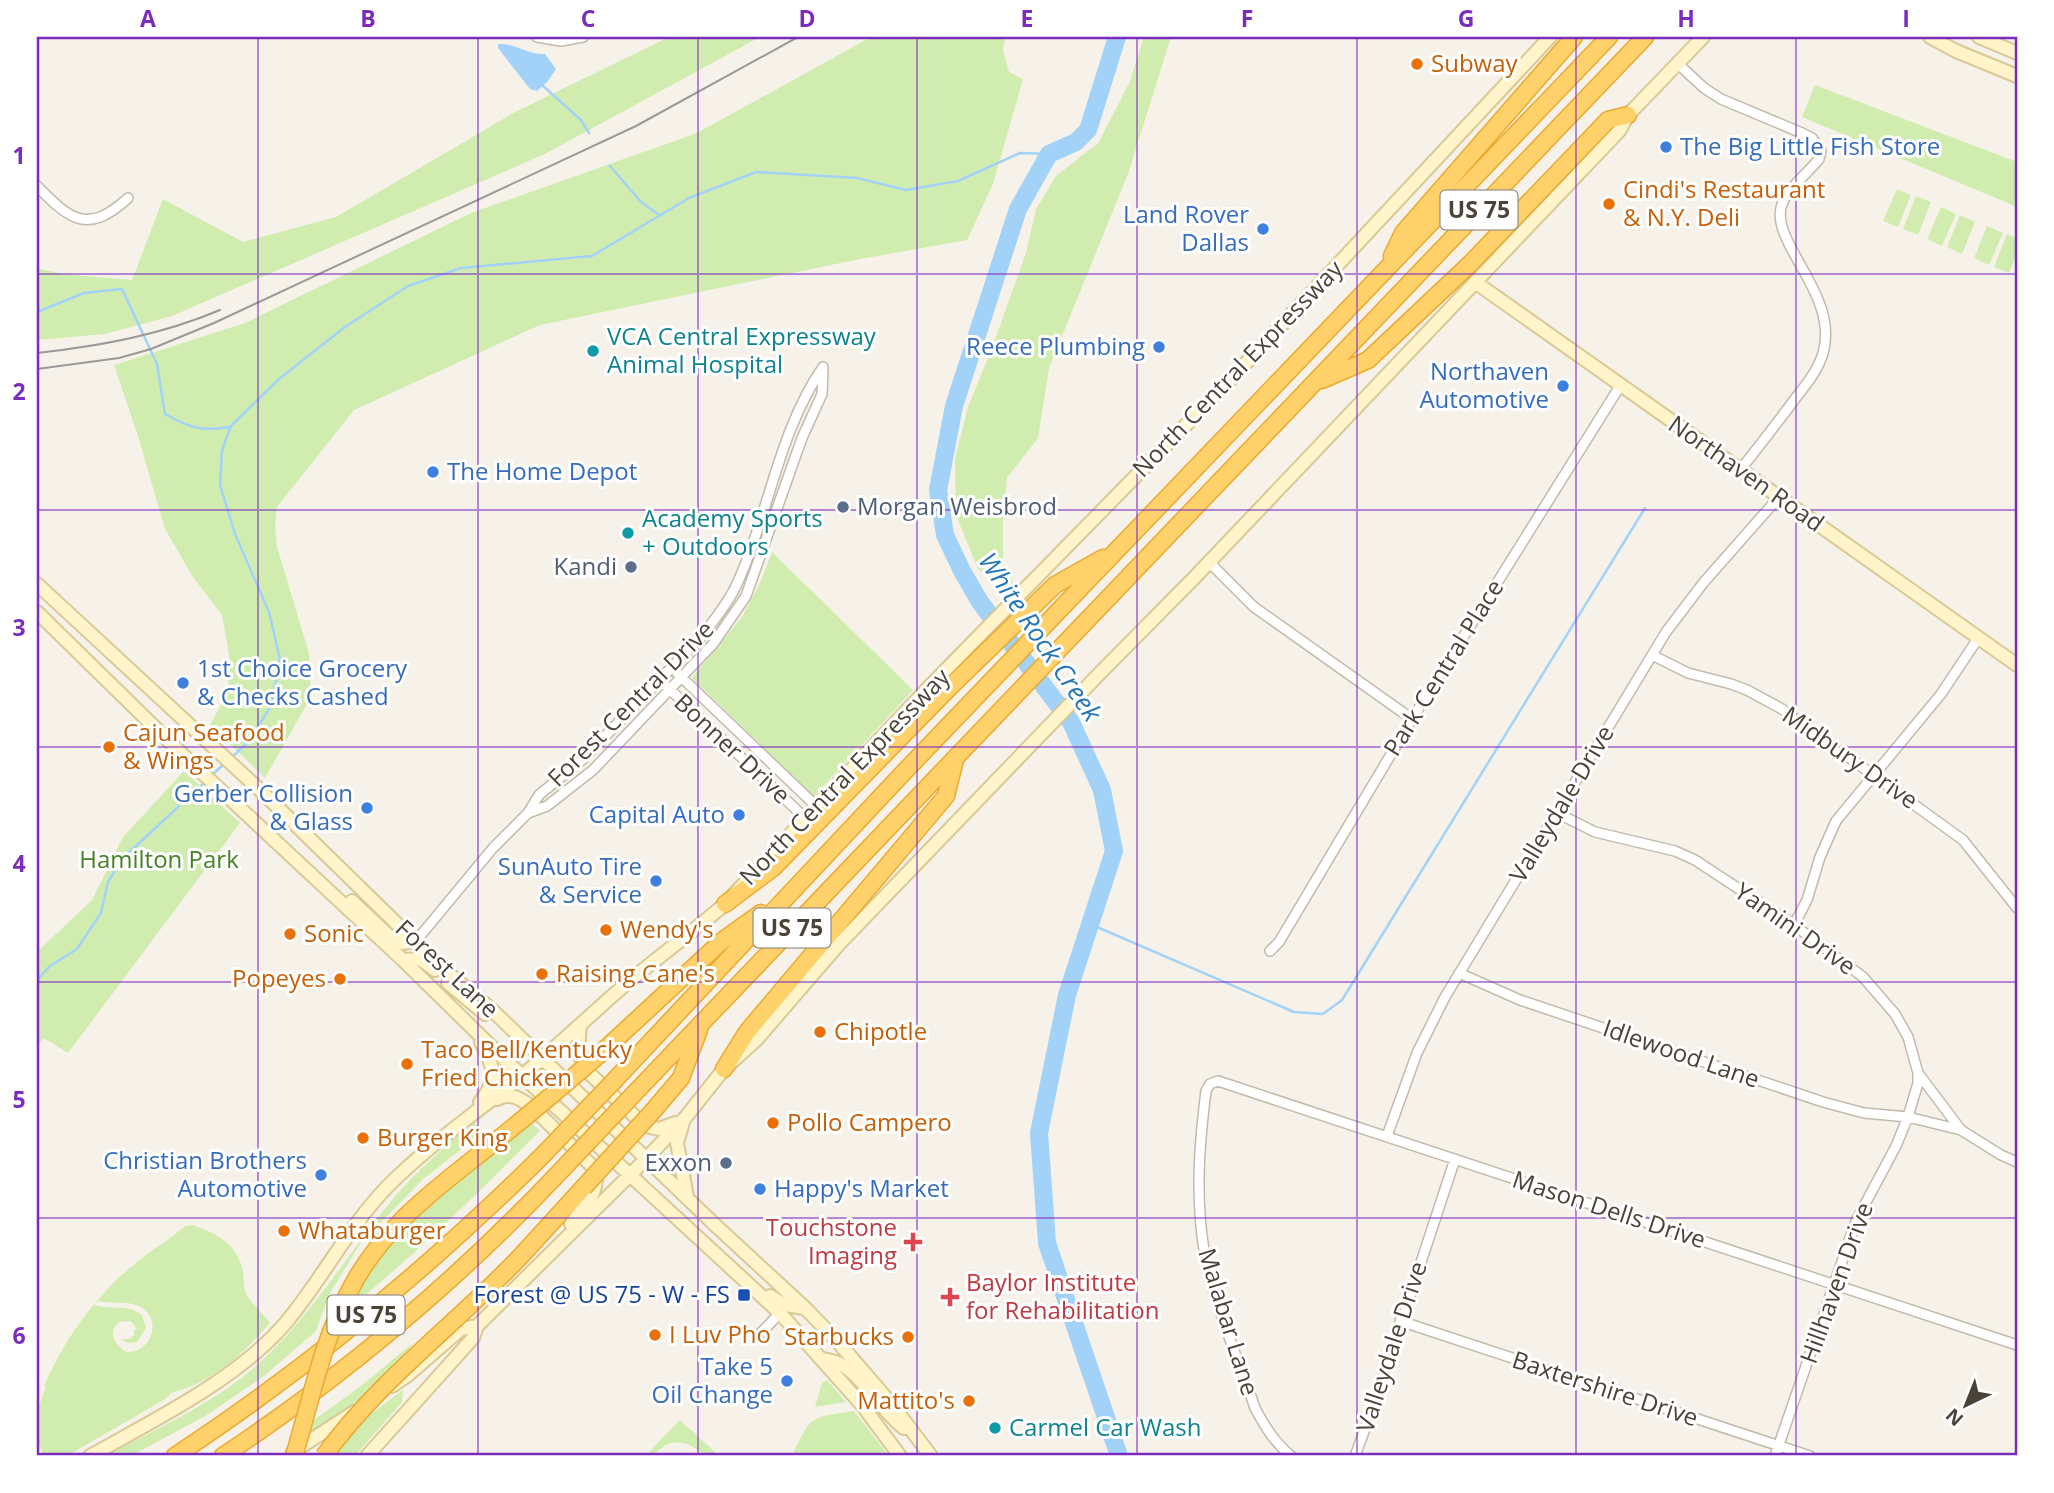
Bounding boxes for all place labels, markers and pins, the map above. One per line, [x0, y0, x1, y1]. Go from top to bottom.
place label: Subway [1431, 46, 1518, 79]
marker: Subway [1409, 56, 1425, 72]
place label: The Big Little Fish Store [1680, 129, 1940, 162]
marker: The Big Little Fish Store [1658, 139, 1674, 155]
place label: Cindi's Restaurant & N.Y. Deli [1623, 172, 1825, 233]
marker: Cindi's Restaurant & N.Y. Deli [1601, 196, 1617, 212]
place label: Land Rover Dallas [1123, 197, 1249, 258]
marker: Land Rover Dallas [1255, 221, 1271, 237]
place label: VCA Central Expressway Animal Hospital [607, 319, 877, 380]
place label: Reece Plumbing [966, 329, 1145, 362]
marker: Reece Plumbing [1151, 339, 1167, 355]
marker: VCA Central Expressway Animal Hospital [585, 343, 601, 359]
place label: Northaven Automotive [1419, 354, 1549, 415]
marker: Northaven Automotive [1555, 378, 1571, 394]
place label: The Home Depot [447, 454, 637, 487]
marker: The Home Depot [425, 464, 441, 480]
place label: Morgan Weisbrod [857, 489, 1057, 522]
marker: Morgan Weisbrod [835, 499, 851, 515]
place label: Academy Sports + Outdoors [642, 501, 823, 562]
marker: Academy Sports + Outdoors [620, 525, 636, 541]
place label: Kandi [554, 549, 617, 582]
marker: Kandi [623, 559, 639, 575]
place label: 1st Choice Grocery & Checks Cashed [197, 651, 408, 712]
marker: 1st Choice Grocery & Checks Cashed [175, 675, 191, 691]
place label: Cajun Seafood & Wings [123, 715, 285, 776]
marker: Cajun Seafood & Wings [101, 739, 117, 755]
place label: Gerber Collision & Glass [174, 776, 353, 837]
place label: Capital Auto [589, 797, 725, 830]
marker: Gerber Collision & Glass [359, 800, 375, 816]
marker: Capital Auto [731, 807, 747, 823]
place label: SunAuto Tire & Service [498, 849, 642, 910]
marker: SunAuto Tire & Service [648, 873, 664, 889]
place label: Wendy's [620, 912, 714, 945]
place label: Sonic [304, 916, 364, 949]
marker: Wendy's [598, 922, 614, 938]
marker: Sonic [282, 926, 298, 942]
place label: Raising Cane's [556, 956, 715, 989]
place label: Popeyes [232, 961, 326, 994]
marker: Raising Cane's [534, 966, 550, 982]
marker: Popeyes [332, 971, 348, 987]
place label: Chipotle [834, 1014, 927, 1047]
marker: Chipotle [812, 1024, 828, 1040]
place label: Taco Bell/Kentucky Fried Chicken [421, 1032, 633, 1093]
marker: Taco Bell/Kentucky Fried Chicken [399, 1056, 415, 1072]
place label: Pollo Campero [787, 1105, 952, 1138]
marker: Pollo Campero [765, 1115, 781, 1131]
place label: Burger King [377, 1120, 508, 1153]
marker: Burger King [355, 1130, 371, 1146]
place label: Christian Brothers Automotive [103, 1143, 307, 1204]
place label: Exxon [644, 1145, 712, 1178]
marker: Exxon [718, 1155, 734, 1171]
marker: Christian Brothers Automotive [313, 1167, 329, 1183]
place label: Happy's Market [774, 1171, 949, 1204]
marker: Happy's Market [752, 1181, 768, 1197]
place label: Touchstone Imaging [766, 1210, 897, 1271]
place label: Whataburger [298, 1213, 446, 1246]
marker: Whataburger [276, 1223, 292, 1239]
marker: Touchstone Imaging [903, 1232, 923, 1252]
place label: Baylor Institute for Rehabilitation [966, 1265, 1159, 1326]
place label: Forest @ US 75 - W - FS [473, 1277, 730, 1310]
marker: Forest @ US 75 - W - FS [736, 1287, 752, 1303]
marker: Baylor Institute for Rehabilitation [940, 1287, 960, 1307]
place label: I Luv Pho [669, 1317, 771, 1350]
place label: Starbucks [784, 1319, 894, 1352]
marker: I Luv Pho [647, 1327, 663, 1343]
marker: Starbucks [900, 1329, 916, 1345]
place label: Take 5 Oil Change [652, 1349, 773, 1410]
marker: Take 5 Oil Change [779, 1373, 795, 1389]
place label: Mattito's [857, 1383, 955, 1416]
marker: Mattito's [961, 1393, 977, 1409]
place label: Carmel Car Wash [1009, 1410, 1201, 1443]
marker: Carmel Car Wash [987, 1420, 1003, 1436]

